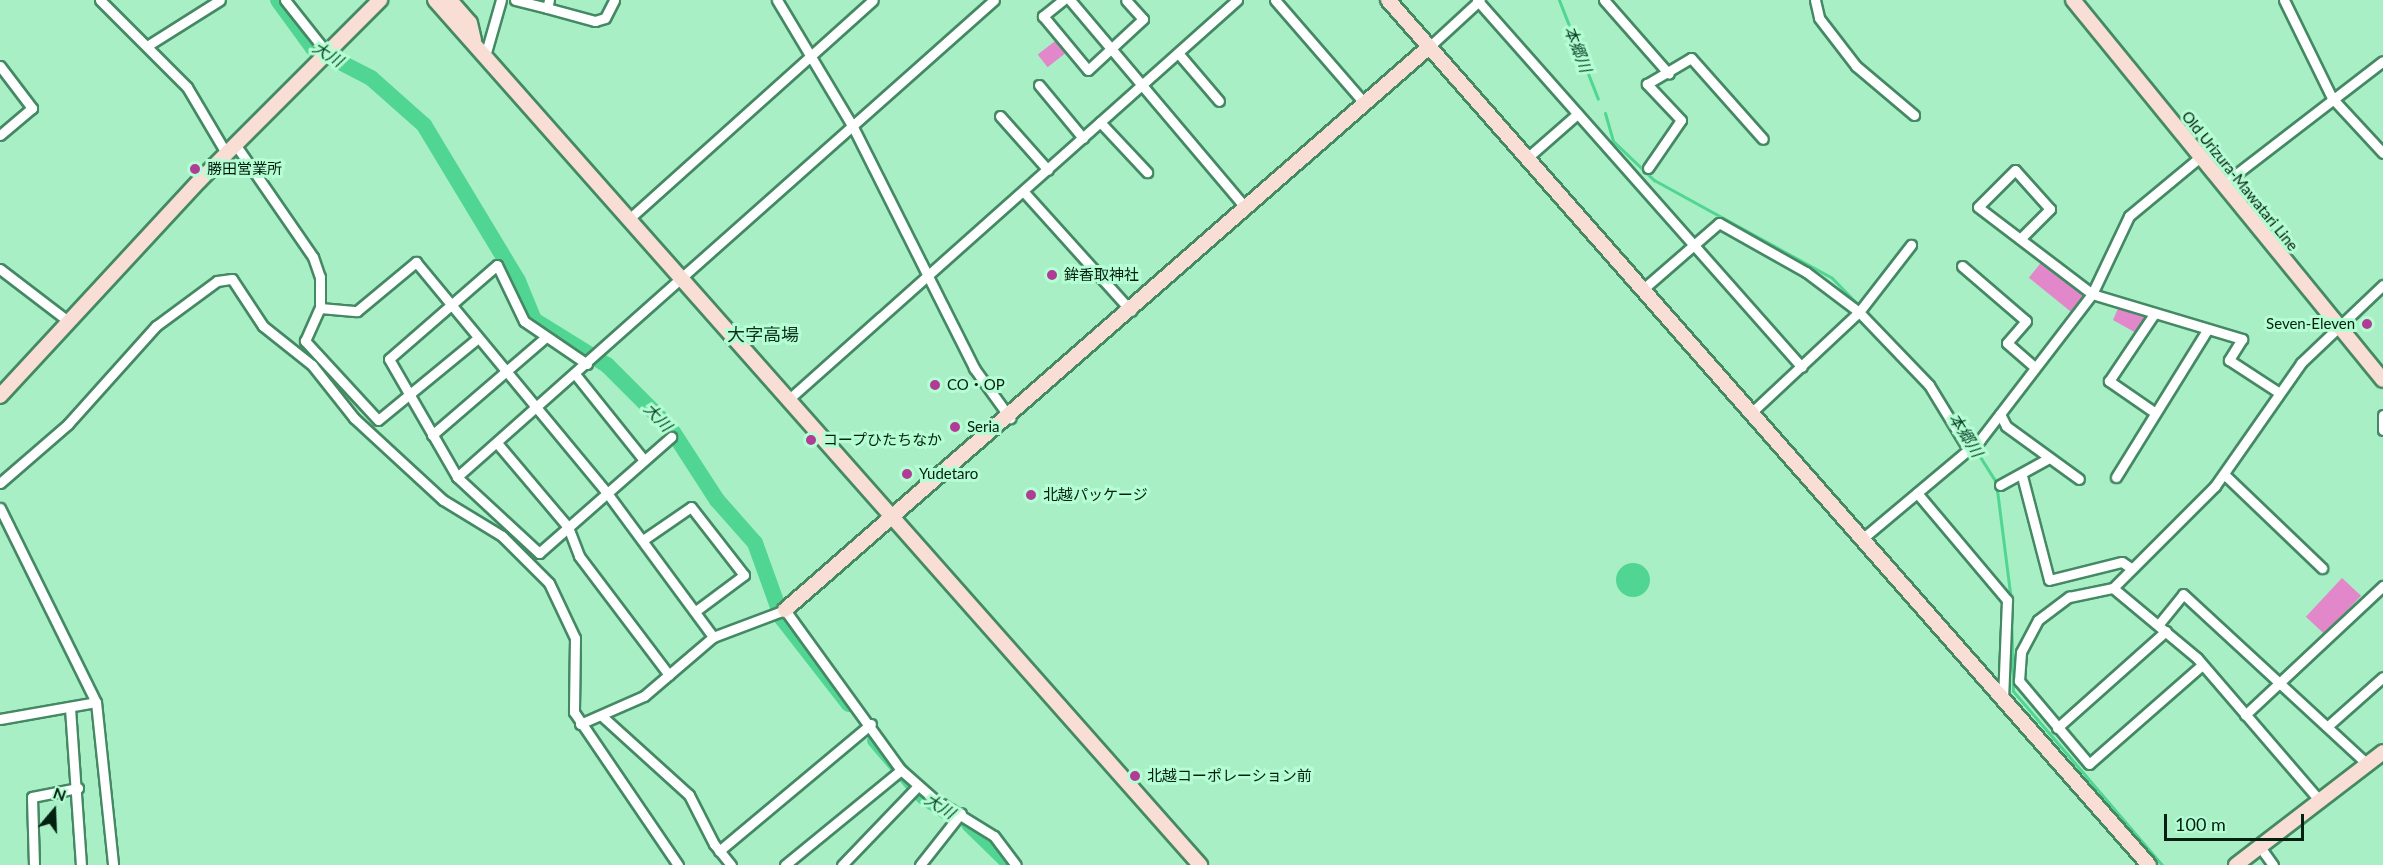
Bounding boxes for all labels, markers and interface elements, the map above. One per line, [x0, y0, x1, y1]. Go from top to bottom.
water label: 本郷川 [1560, 23, 1596, 75]
water label: 大川 [309, 37, 347, 71]
street label: Old Urizura-Mawatari Line [2178, 108, 2302, 254]
place label: 勝田営業所 [207, 160, 282, 178]
marker: 勝田営業所 [188, 162, 202, 176]
place label: 鉾香取神社 [1064, 266, 1139, 284]
marker: 鉾香取神社 [1045, 268, 1059, 282]
place label: Seven-Eleven [2266, 315, 2355, 333]
marker: Seven-Eleven [2360, 317, 2374, 331]
district label: 大字高場 [727, 323, 799, 345]
place label: CO・OP [947, 376, 1005, 394]
marker: CO・OP [928, 378, 942, 392]
water label: 大川 [640, 399, 676, 435]
water label: 本郷川 [1945, 410, 1987, 460]
place label: Seria [967, 418, 1000, 436]
marker: Seria [948, 420, 962, 434]
place label: コープひたちなか [823, 431, 943, 449]
marker: コープひたちなか [804, 433, 818, 447]
place label: Yudetaro [919, 465, 978, 483]
marker: Yudetaro [900, 467, 914, 481]
place label: 北越パッケージ [1043, 486, 1148, 504]
marker: 北越パッケージ [1024, 488, 1038, 502]
place label: 北越コーポレーション前 [1147, 767, 1312, 785]
marker: 北越コーポレーション前 [1128, 769, 1142, 783]
north arrow [24, 781, 84, 841]
text: N [51, 783, 69, 804]
water label: 大川 [921, 789, 959, 823]
scale bar [2167, 802, 2306, 840]
text: 100 m [2175, 813, 2226, 835]

